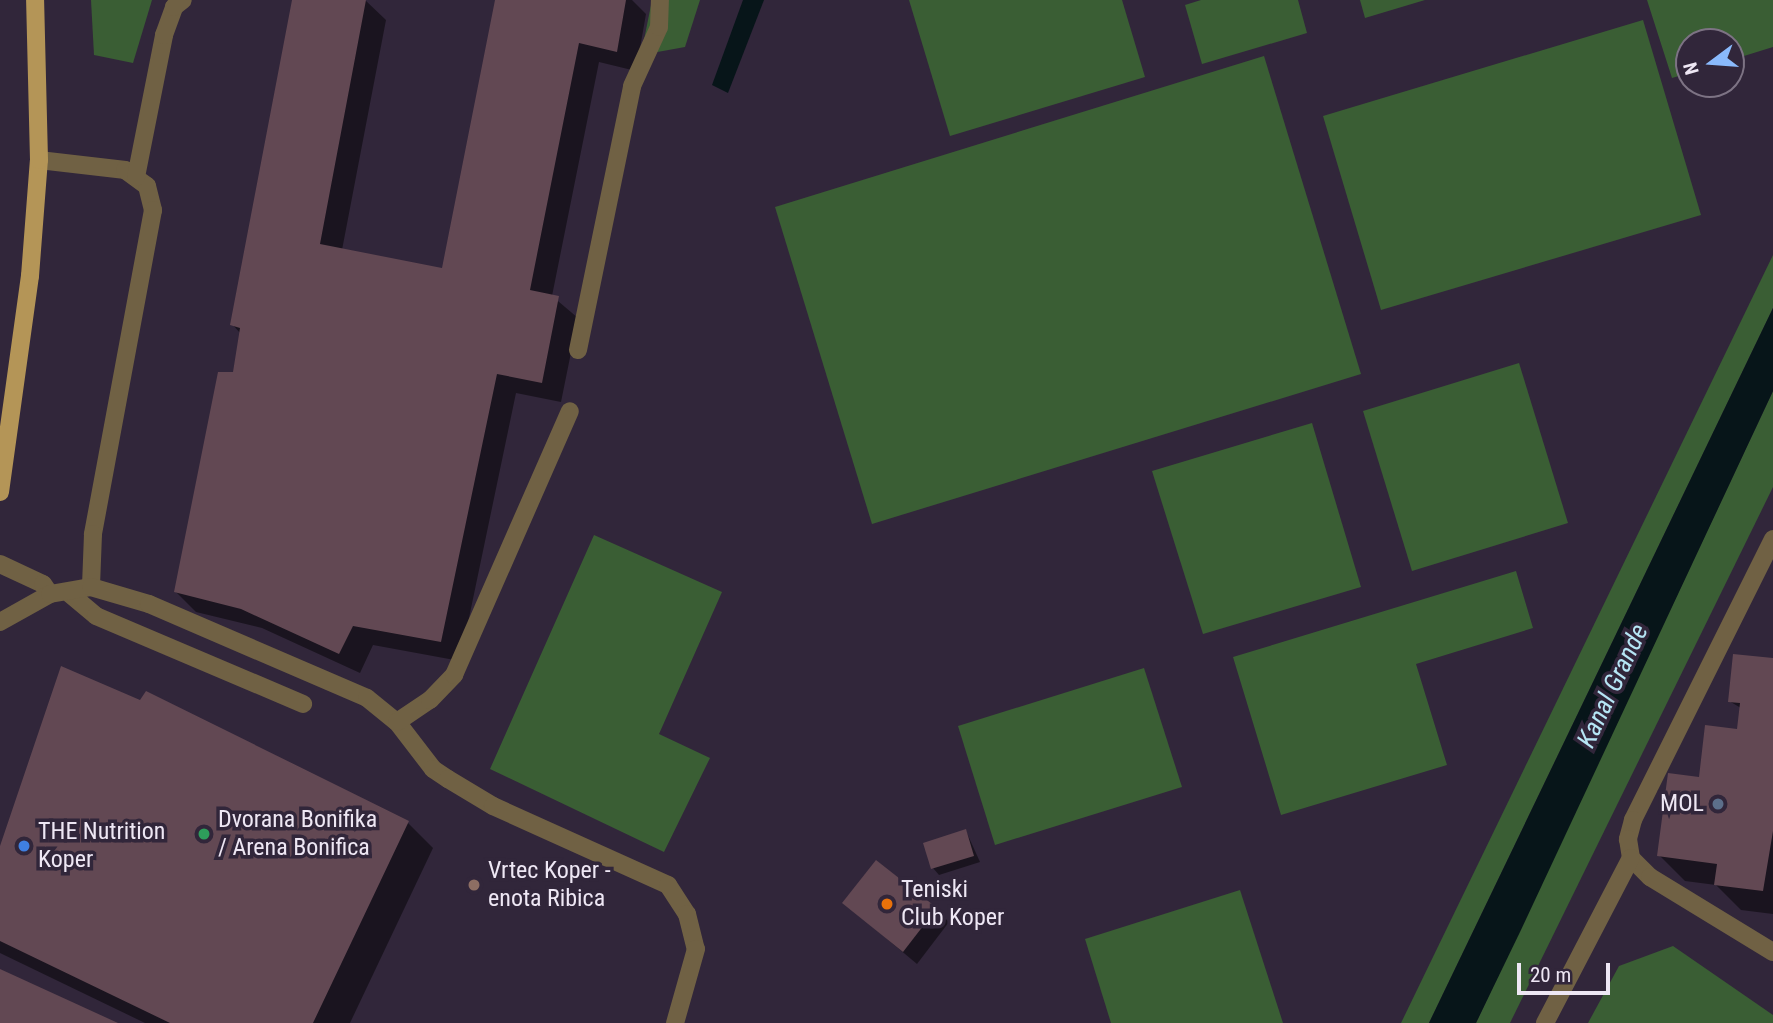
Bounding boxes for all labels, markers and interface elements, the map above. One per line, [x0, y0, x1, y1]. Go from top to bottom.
north arrow [1675, 28, 1745, 98]
text: N [1679, 60, 1704, 77]
water label: Kanal Grande [1571, 619, 1655, 753]
place label: MOL [1660, 790, 1704, 818]
marker: MOL [1710, 796, 1726, 812]
place label: Dvorana Bonifika / Arena Bonifica [218, 806, 377, 862]
place label: THE Nutrition Koper [38, 818, 165, 874]
marker: Dvorana Bonifika / Arena Bonifica [196, 826, 212, 842]
marker: THE Nutrition Koper [16, 838, 32, 854]
place label: Vrtec Koper - enota Ribica [488, 857, 611, 913]
place label: Teniski Club Koper [901, 876, 1004, 932]
marker: Vrtec Koper - enota Ribica [466, 877, 482, 893]
marker: Teniski Club Koper [879, 896, 895, 912]
scale bar [1521, 950, 1614, 994]
text: 20 m [1530, 963, 1571, 987]

